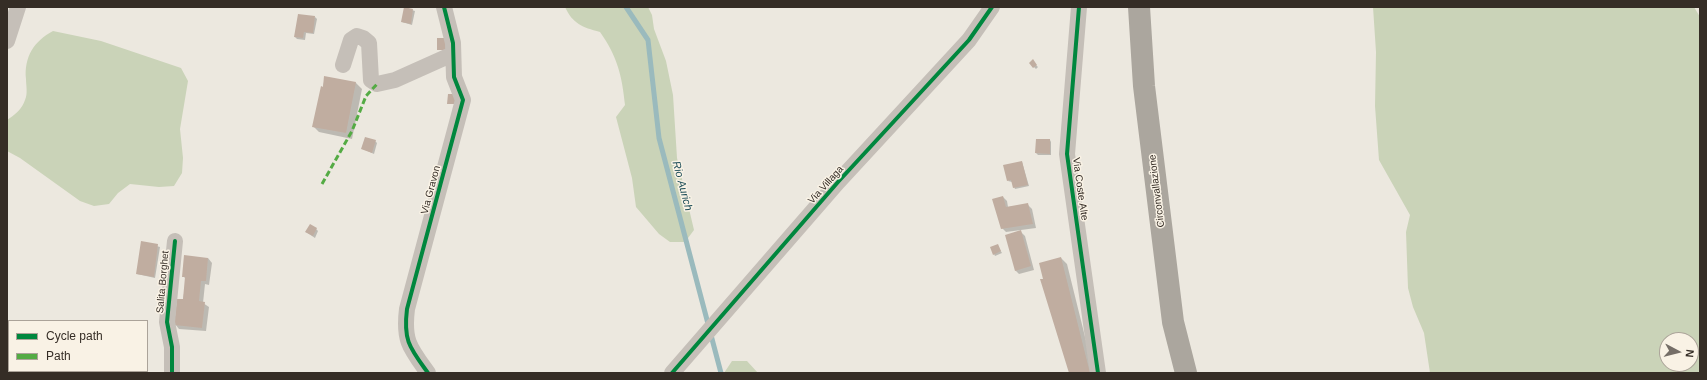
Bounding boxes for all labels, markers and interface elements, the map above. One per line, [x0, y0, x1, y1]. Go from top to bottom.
street label: Circonvallazione [1147, 154, 1167, 228]
street label: Via Coste Alte [1070, 157, 1090, 221]
water label: Rio Aurich [669, 160, 695, 212]
street label: Via Gravon [419, 164, 443, 216]
street label: Via Villaga [806, 164, 846, 206]
street label: Salita Borghet [154, 250, 172, 314]
legend [8, 320, 148, 372]
text: Cycle path [46, 329, 103, 343]
north arrow [1659, 332, 1699, 372]
text: Path [46, 349, 71, 363]
text: N [1683, 349, 1696, 358]

